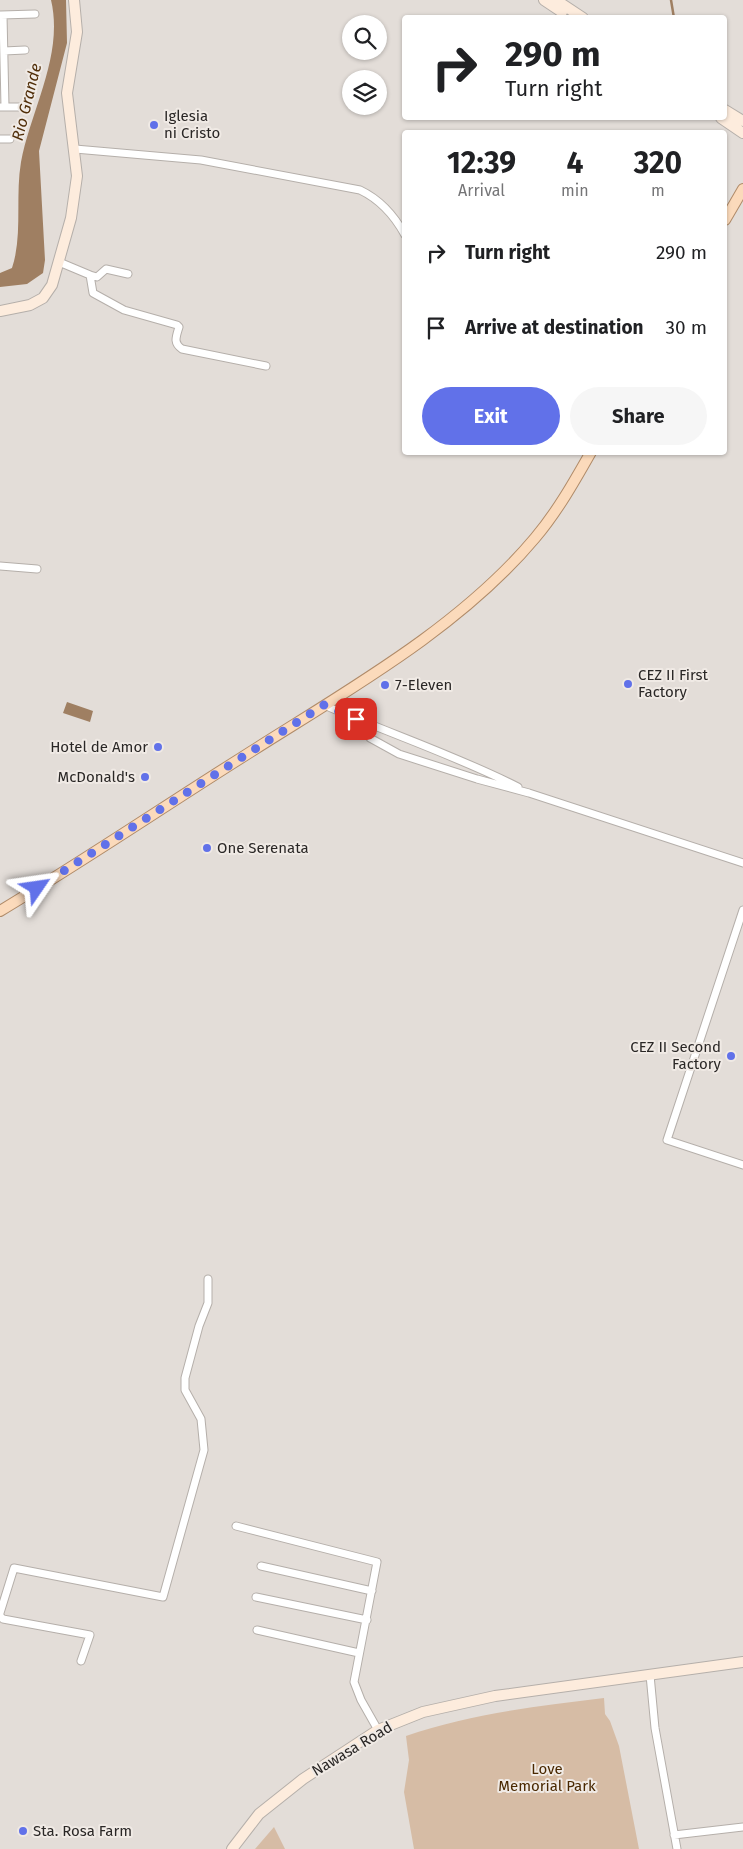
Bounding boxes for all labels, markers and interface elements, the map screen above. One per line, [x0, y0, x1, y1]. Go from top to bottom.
map controls [342, 15, 387, 115]
button: search [342, 15, 387, 60]
text: 290 m [505, 33, 601, 75]
icon: right [422, 35, 487, 100]
water label: Rio Grande [8, 61, 45, 143]
button: layers [342, 70, 387, 115]
text: Turn right [505, 75, 602, 102]
place label: Iglesia ni Cristo [164, 107, 220, 142]
marker: Iglesia ni Cristo [148, 119, 160, 131]
text: 12:39 [447, 145, 516, 181]
text: 4 [566, 145, 583, 181]
text: 320 [634, 145, 682, 181]
text: Arrival [458, 181, 505, 200]
text: min [561, 181, 589, 200]
text: m [651, 181, 665, 200]
icon: right [422, 239, 450, 267]
text: Turn right [465, 241, 550, 264]
text: 290 m [656, 241, 707, 264]
icon: arrive [422, 314, 450, 342]
text: Arrive at destination [465, 316, 644, 339]
text: 30 m [666, 316, 707, 339]
button: Exit [422, 387, 560, 445]
button: Share [570, 387, 707, 445]
place label: CEZ II First Factory [638, 666, 709, 701]
place label: 7-Eleven [395, 676, 452, 694]
marker: CEZ II First Factory [622, 678, 634, 690]
marker: 7-Eleven [379, 679, 391, 691]
pin [335, 698, 377, 740]
icon: arrive [342, 705, 370, 733]
place label: Hotel de Amor [50, 738, 148, 756]
marker: Hotel de Amor [152, 741, 164, 753]
place label: McDonald's [58, 768, 135, 786]
marker: McDonald's [139, 771, 151, 783]
place label: One Serenata [217, 839, 309, 857]
marker: One Serenata [201, 842, 213, 854]
position arrow [10, 861, 62, 913]
place label: CEZ II Second Factory [630, 1038, 722, 1073]
marker: CEZ II Second Factory [725, 1050, 737, 1062]
street label: Nawasa Road [309, 1718, 395, 1780]
park label: Love Memorial Park [498, 1760, 596, 1795]
place label: Sta. Rosa Farm [33, 1822, 132, 1840]
marker: Sta. Rosa Farm [17, 1825, 29, 1837]

